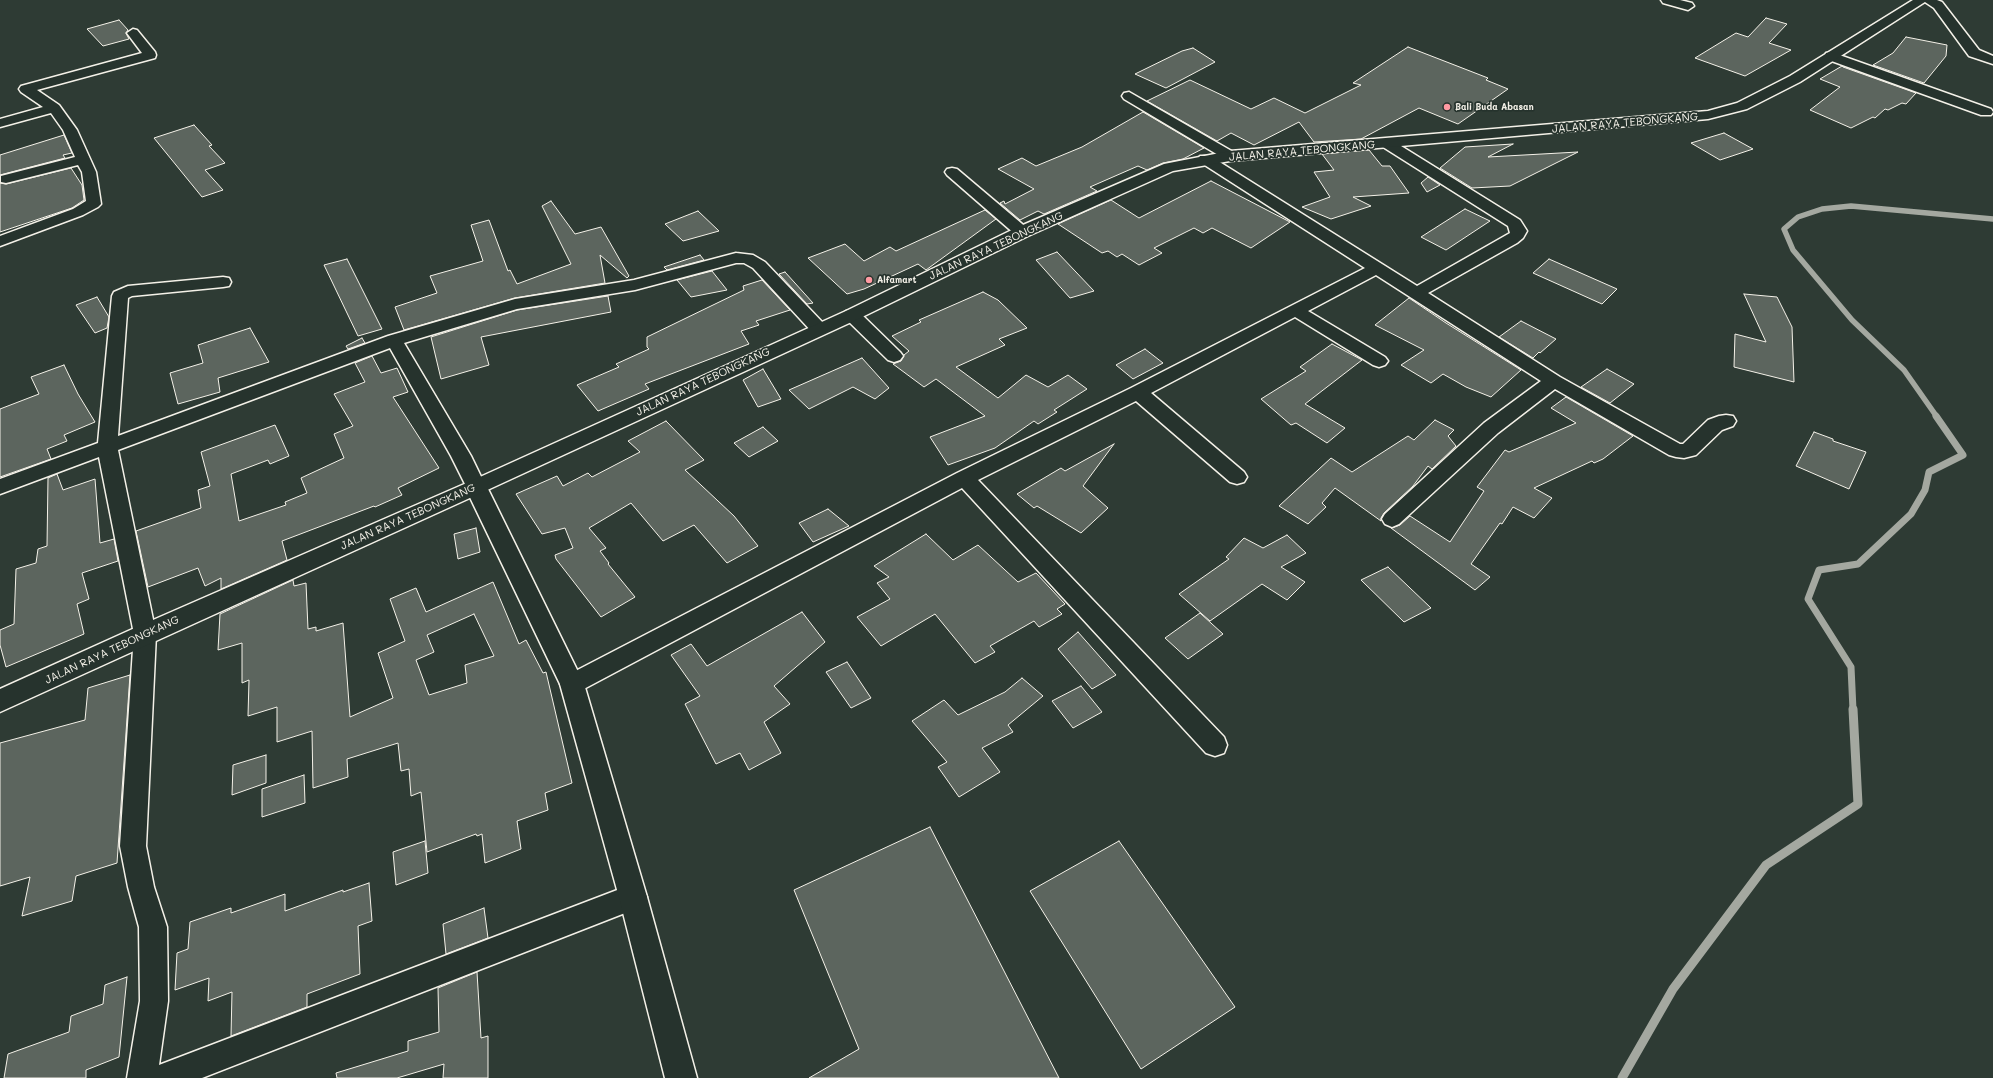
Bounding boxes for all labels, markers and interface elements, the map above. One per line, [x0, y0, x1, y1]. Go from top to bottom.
marker: Bali Buda Abasan [1442, 102, 1452, 112]
place label: Bali Buda Abasan [1455, 102, 1534, 112]
street label: JALAN RAYA TEBONGKANG [1551, 110, 1699, 136]
street label: JALAN RAYA TEBONGKANG [1228, 138, 1376, 164]
street label: JALAN RAYA TEBONGKANG [927, 209, 1065, 283]
marker: Alfamart [864, 275, 874, 285]
place label: Alfamart [877, 275, 916, 285]
street label: JALAN RAYA TEBONGKANG [634, 345, 772, 419]
street label: JALAN RAYA TEBONGKANG [338, 481, 478, 553]
street label: JALAN RAYA TEBONGKANG [43, 613, 181, 687]

